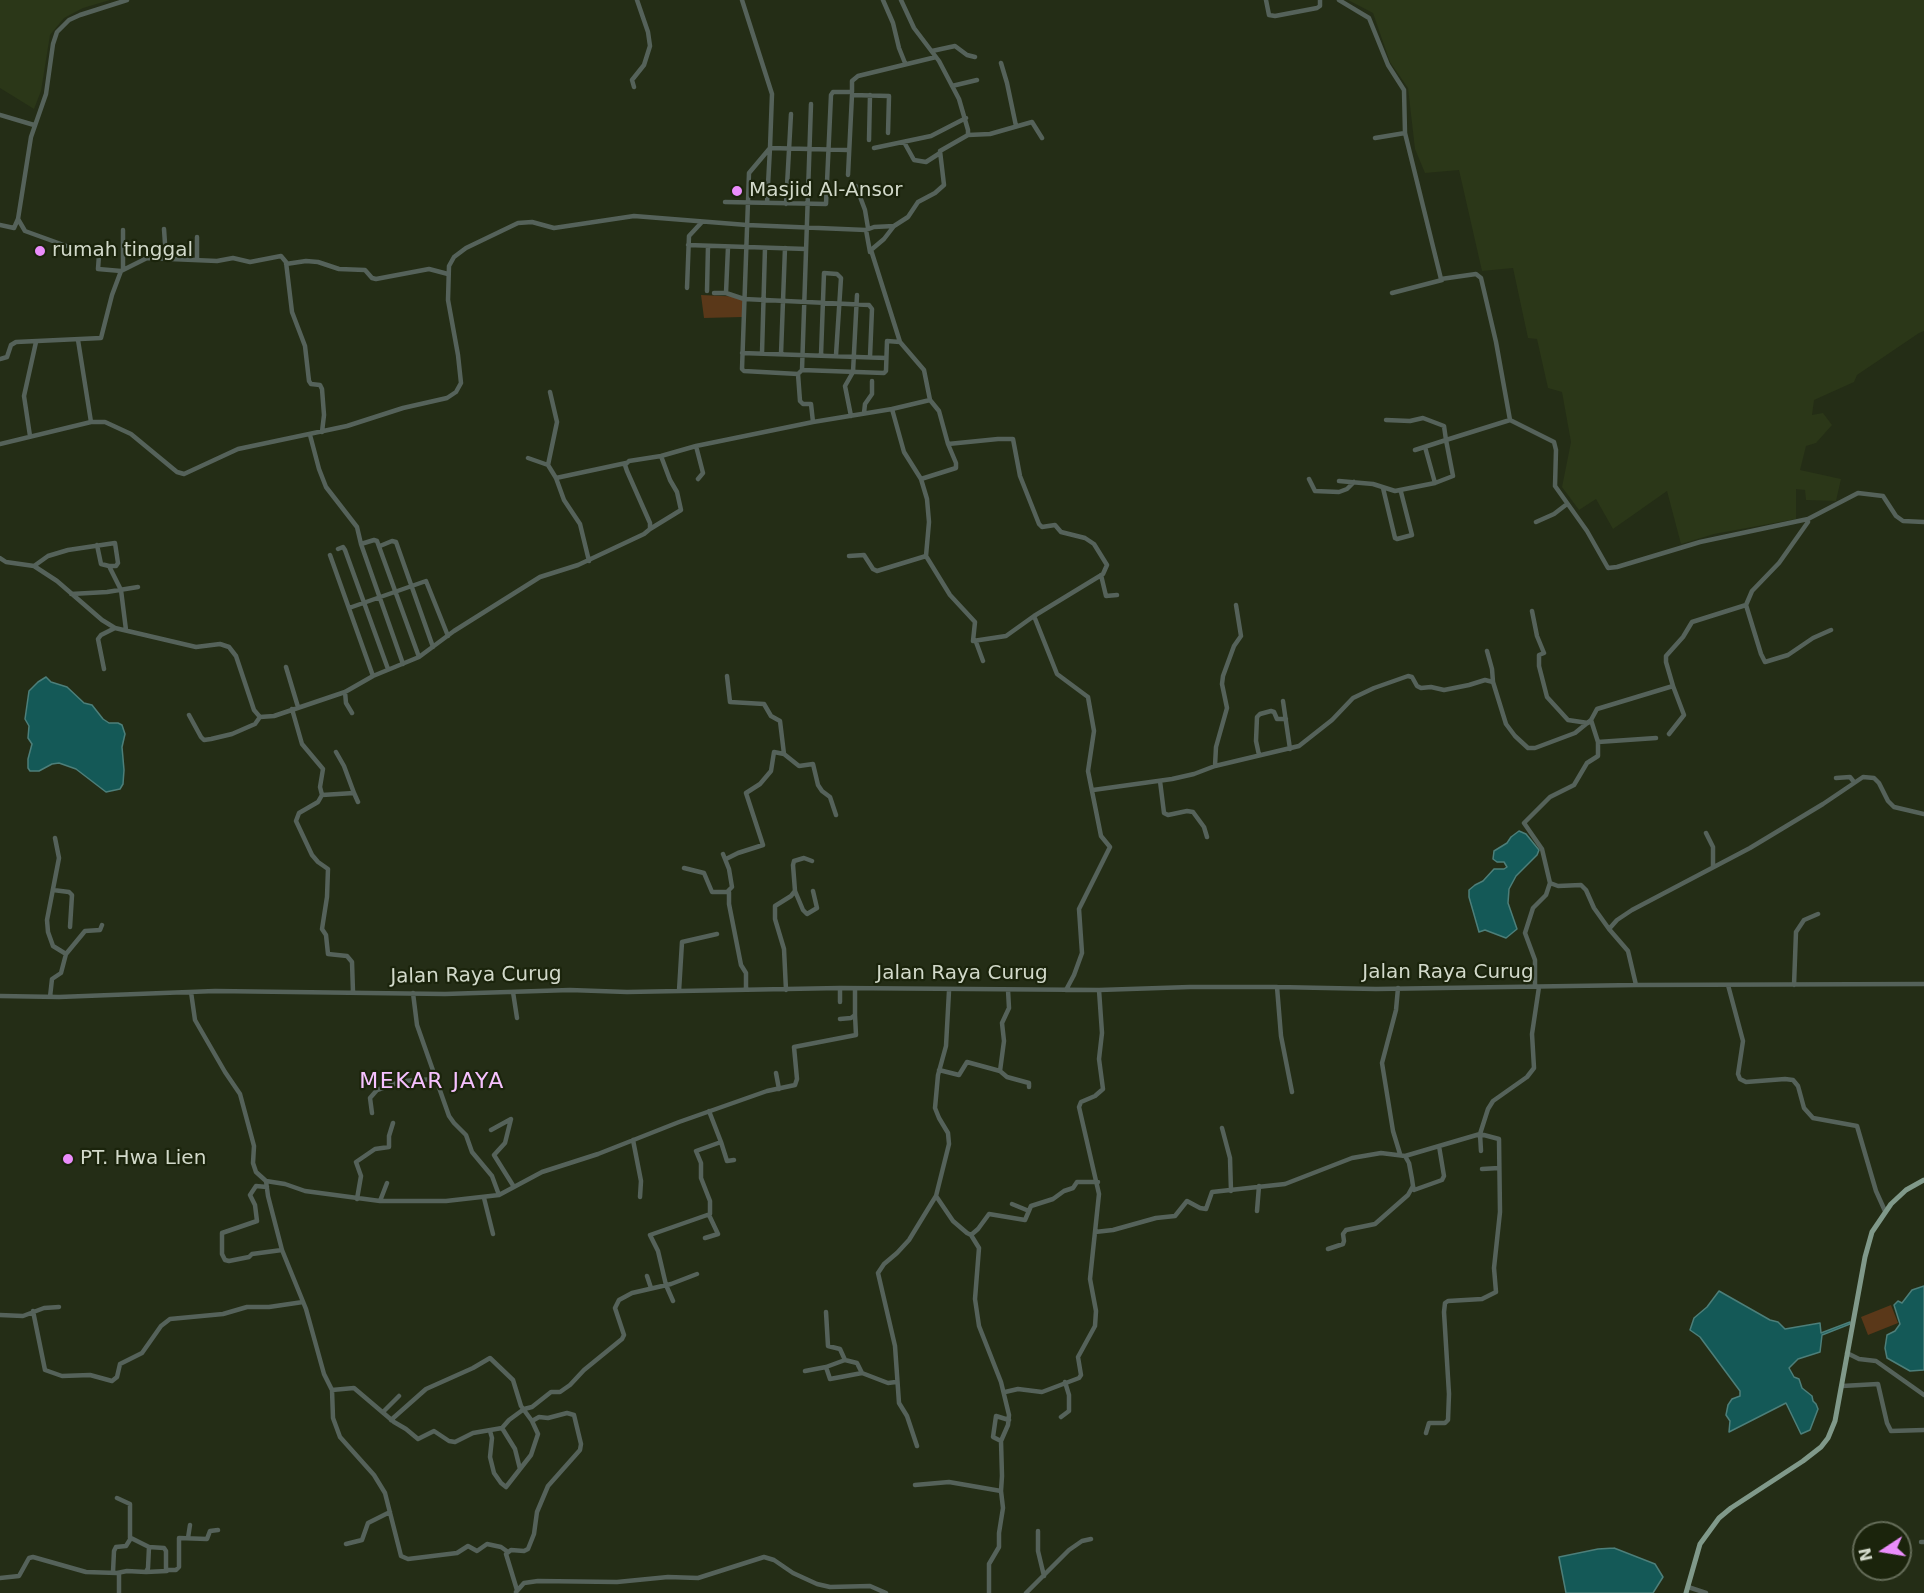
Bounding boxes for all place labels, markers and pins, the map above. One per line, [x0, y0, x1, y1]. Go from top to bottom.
place label: Masjid Al-Ansor [749, 179, 902, 203]
marker: Masjid Al-Ansor [730, 184, 744, 198]
place label: rumah tinggal [52, 239, 193, 263]
marker: rumah tinggal [33, 244, 47, 258]
place label: PT. Hwa Lien [80, 1147, 206, 1171]
marker: PT. Hwa Lien [61, 1152, 75, 1166]

